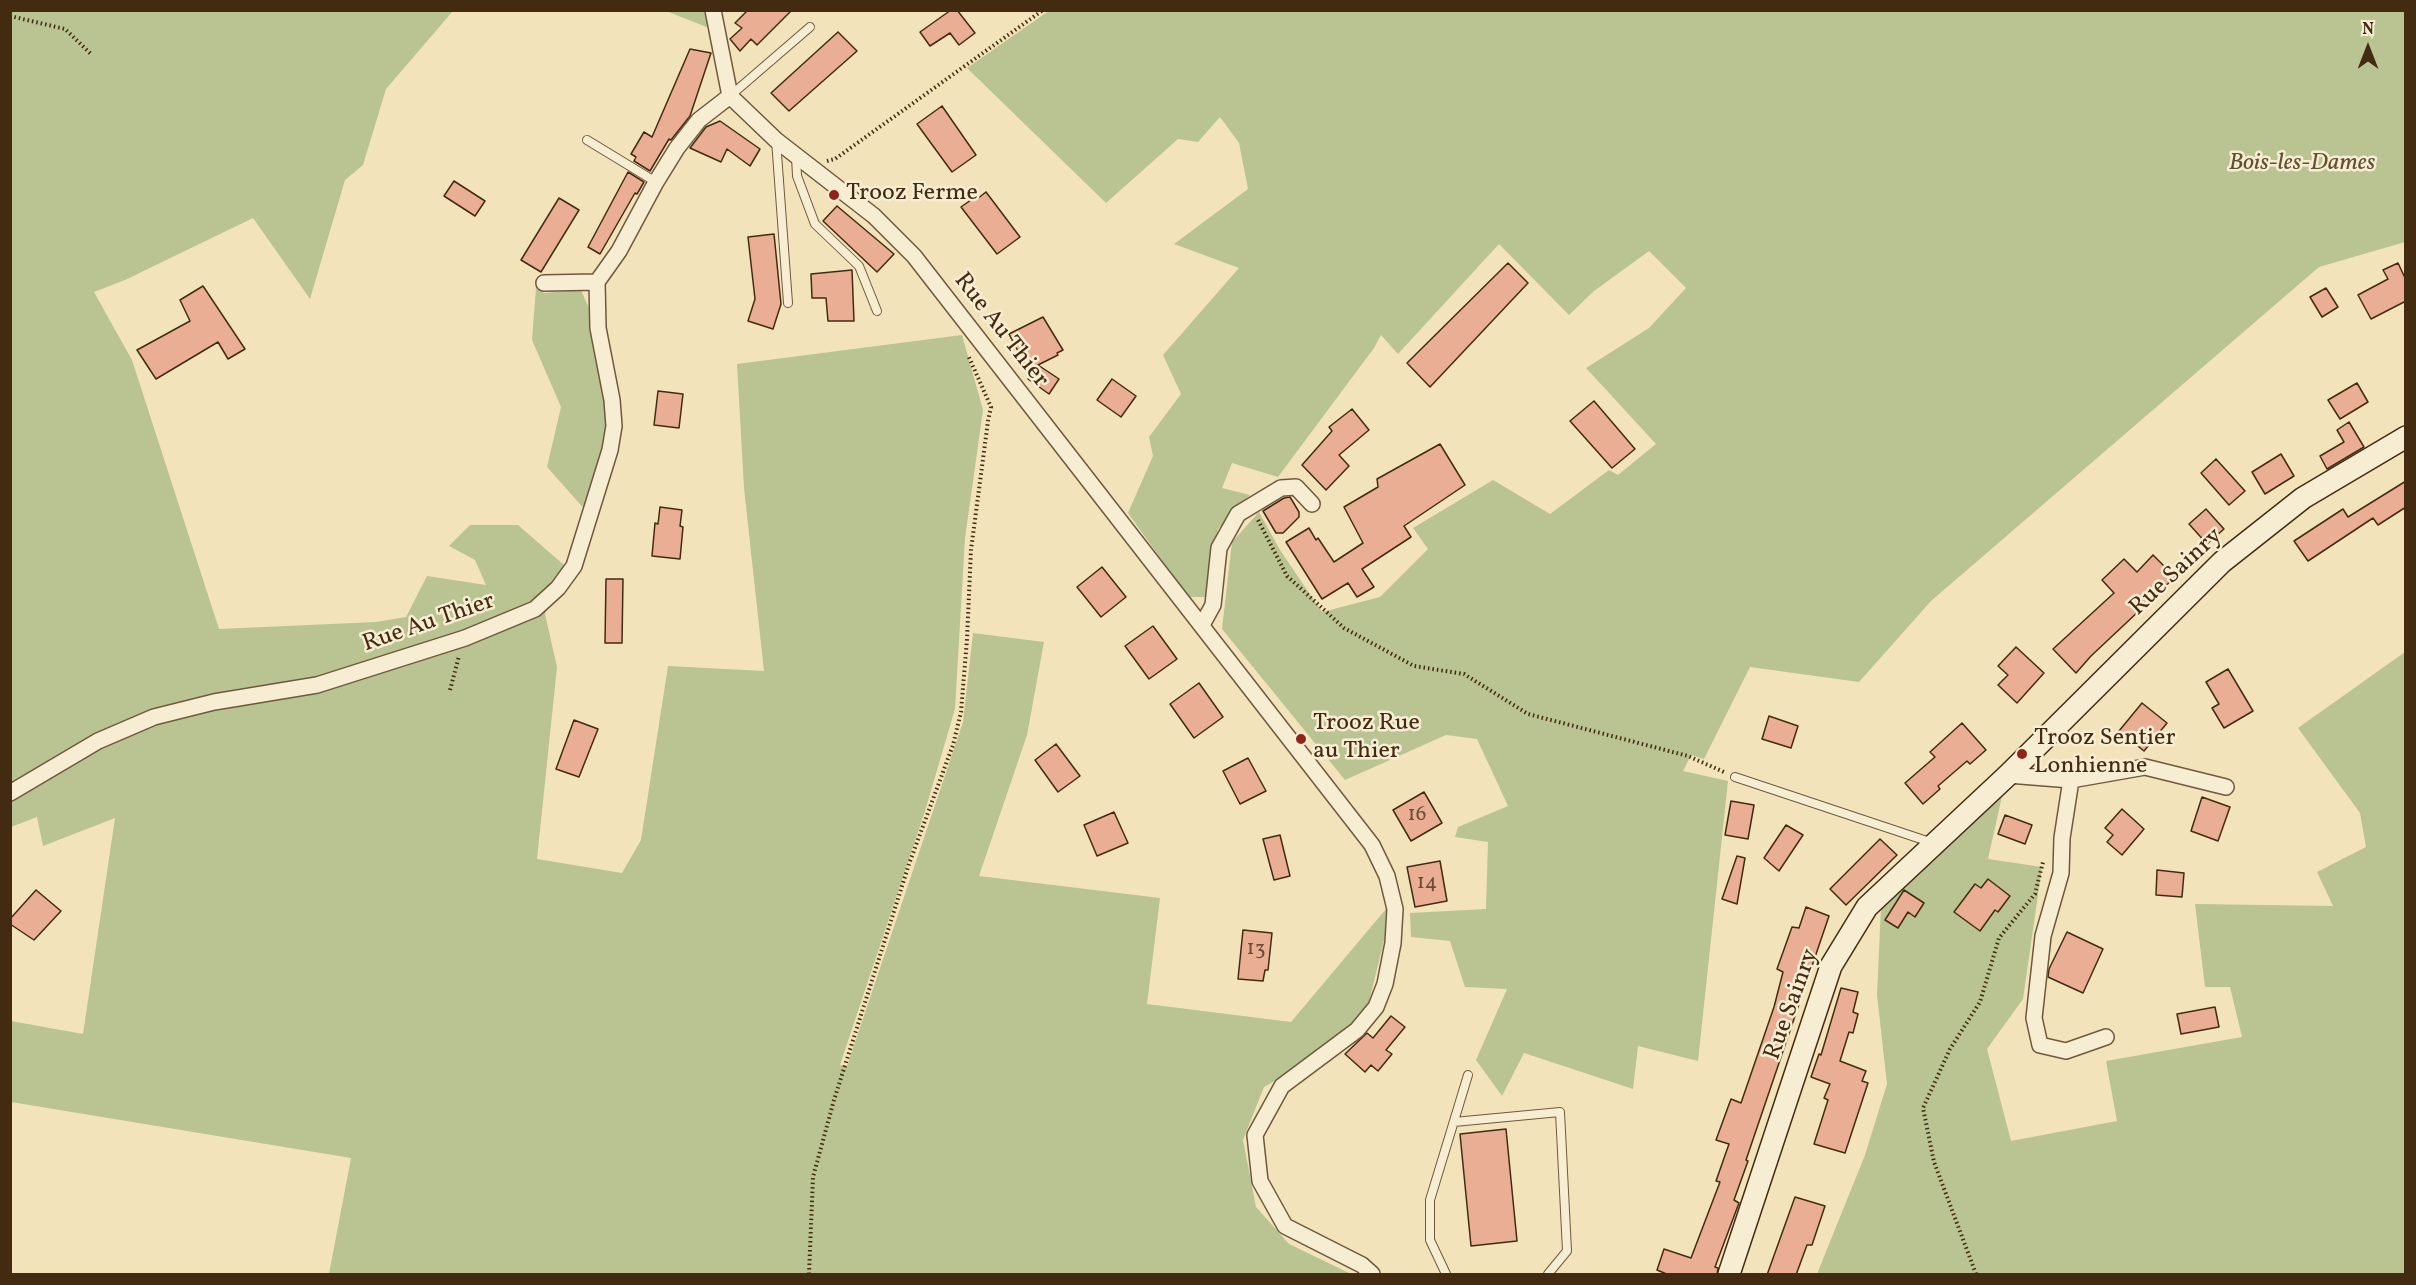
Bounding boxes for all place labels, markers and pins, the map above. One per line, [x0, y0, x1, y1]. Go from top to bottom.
place label: Trooz Ferme [846, 181, 978, 209]
marker: Trooz Ferme [827, 188, 841, 202]
place label: Trooz Rue au Thier [1313, 711, 1420, 767]
place label: Trooz Sentier Lonhienne [2034, 726, 2176, 782]
marker: Trooz Rue au Thier [1294, 732, 1308, 746]
marker: Trooz Sentier Lonhienne [2015, 747, 2029, 761]

